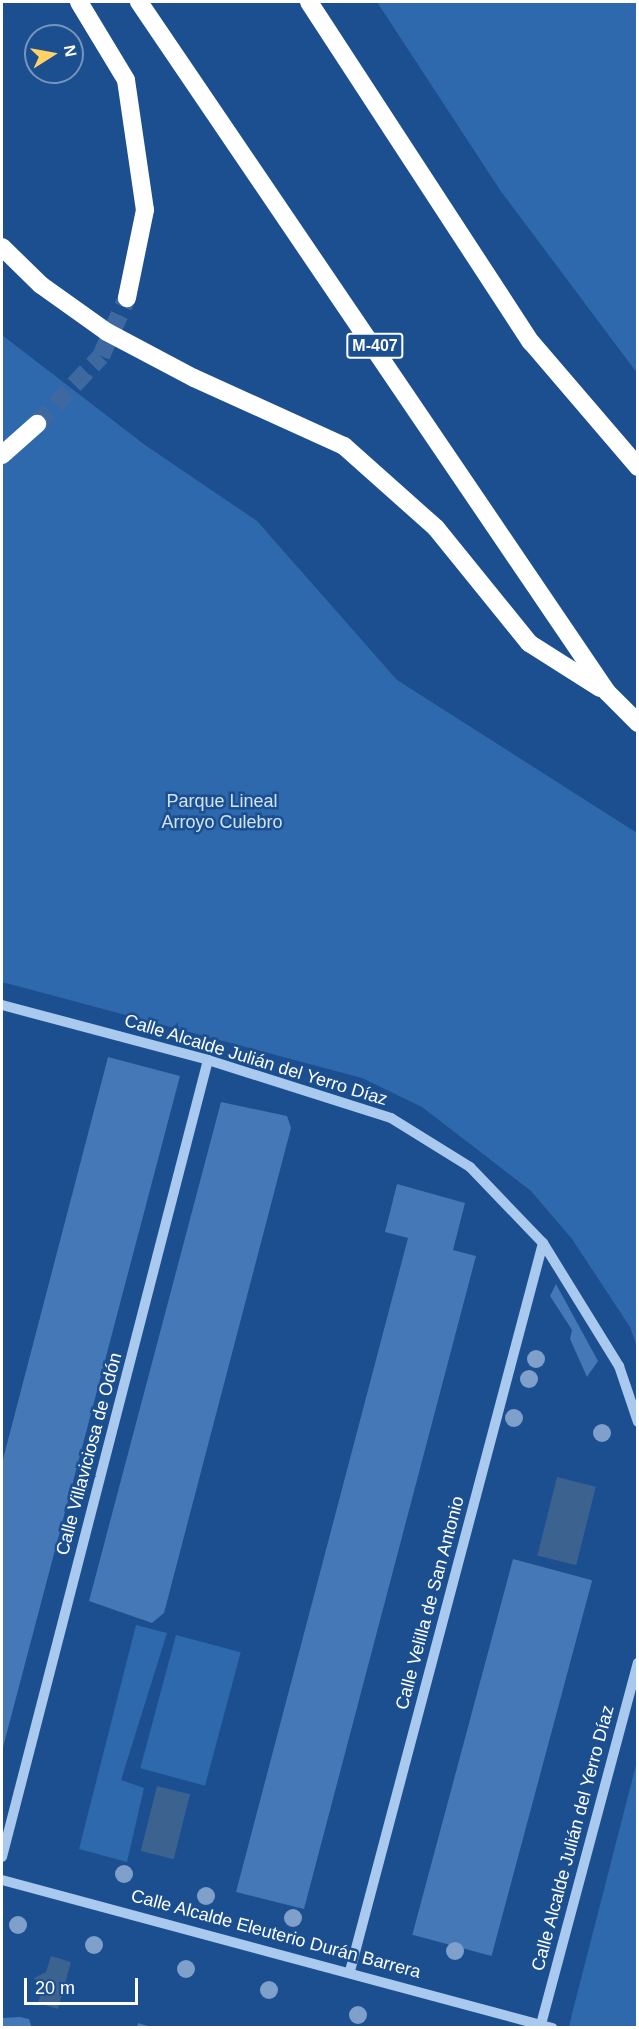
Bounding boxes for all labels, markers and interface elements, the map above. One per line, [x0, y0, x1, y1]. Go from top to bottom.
north arrow [24, 24, 84, 84]
text: N [61, 44, 80, 58]
road number: M-407 [345, 333, 405, 359]
park label: Parque Lineal Arroyo Culebro [161, 791, 283, 834]
street label: Calle Alcalde Julián del Yerro Díaz [121, 1009, 391, 1111]
street label: Calle Villaviciosa de Odón [52, 1350, 126, 1558]
street label: Calle Velilla de San Antonio [391, 1493, 469, 1713]
street label: Calle Alcalde Julián del Yerro Díaz [527, 1702, 619, 1974]
street label: Calle Alcalde Eleuterio Durán Barrera [128, 1885, 424, 1983]
scale bar [27, 1966, 141, 2004]
text: 20 m [35, 1978, 75, 1998]

